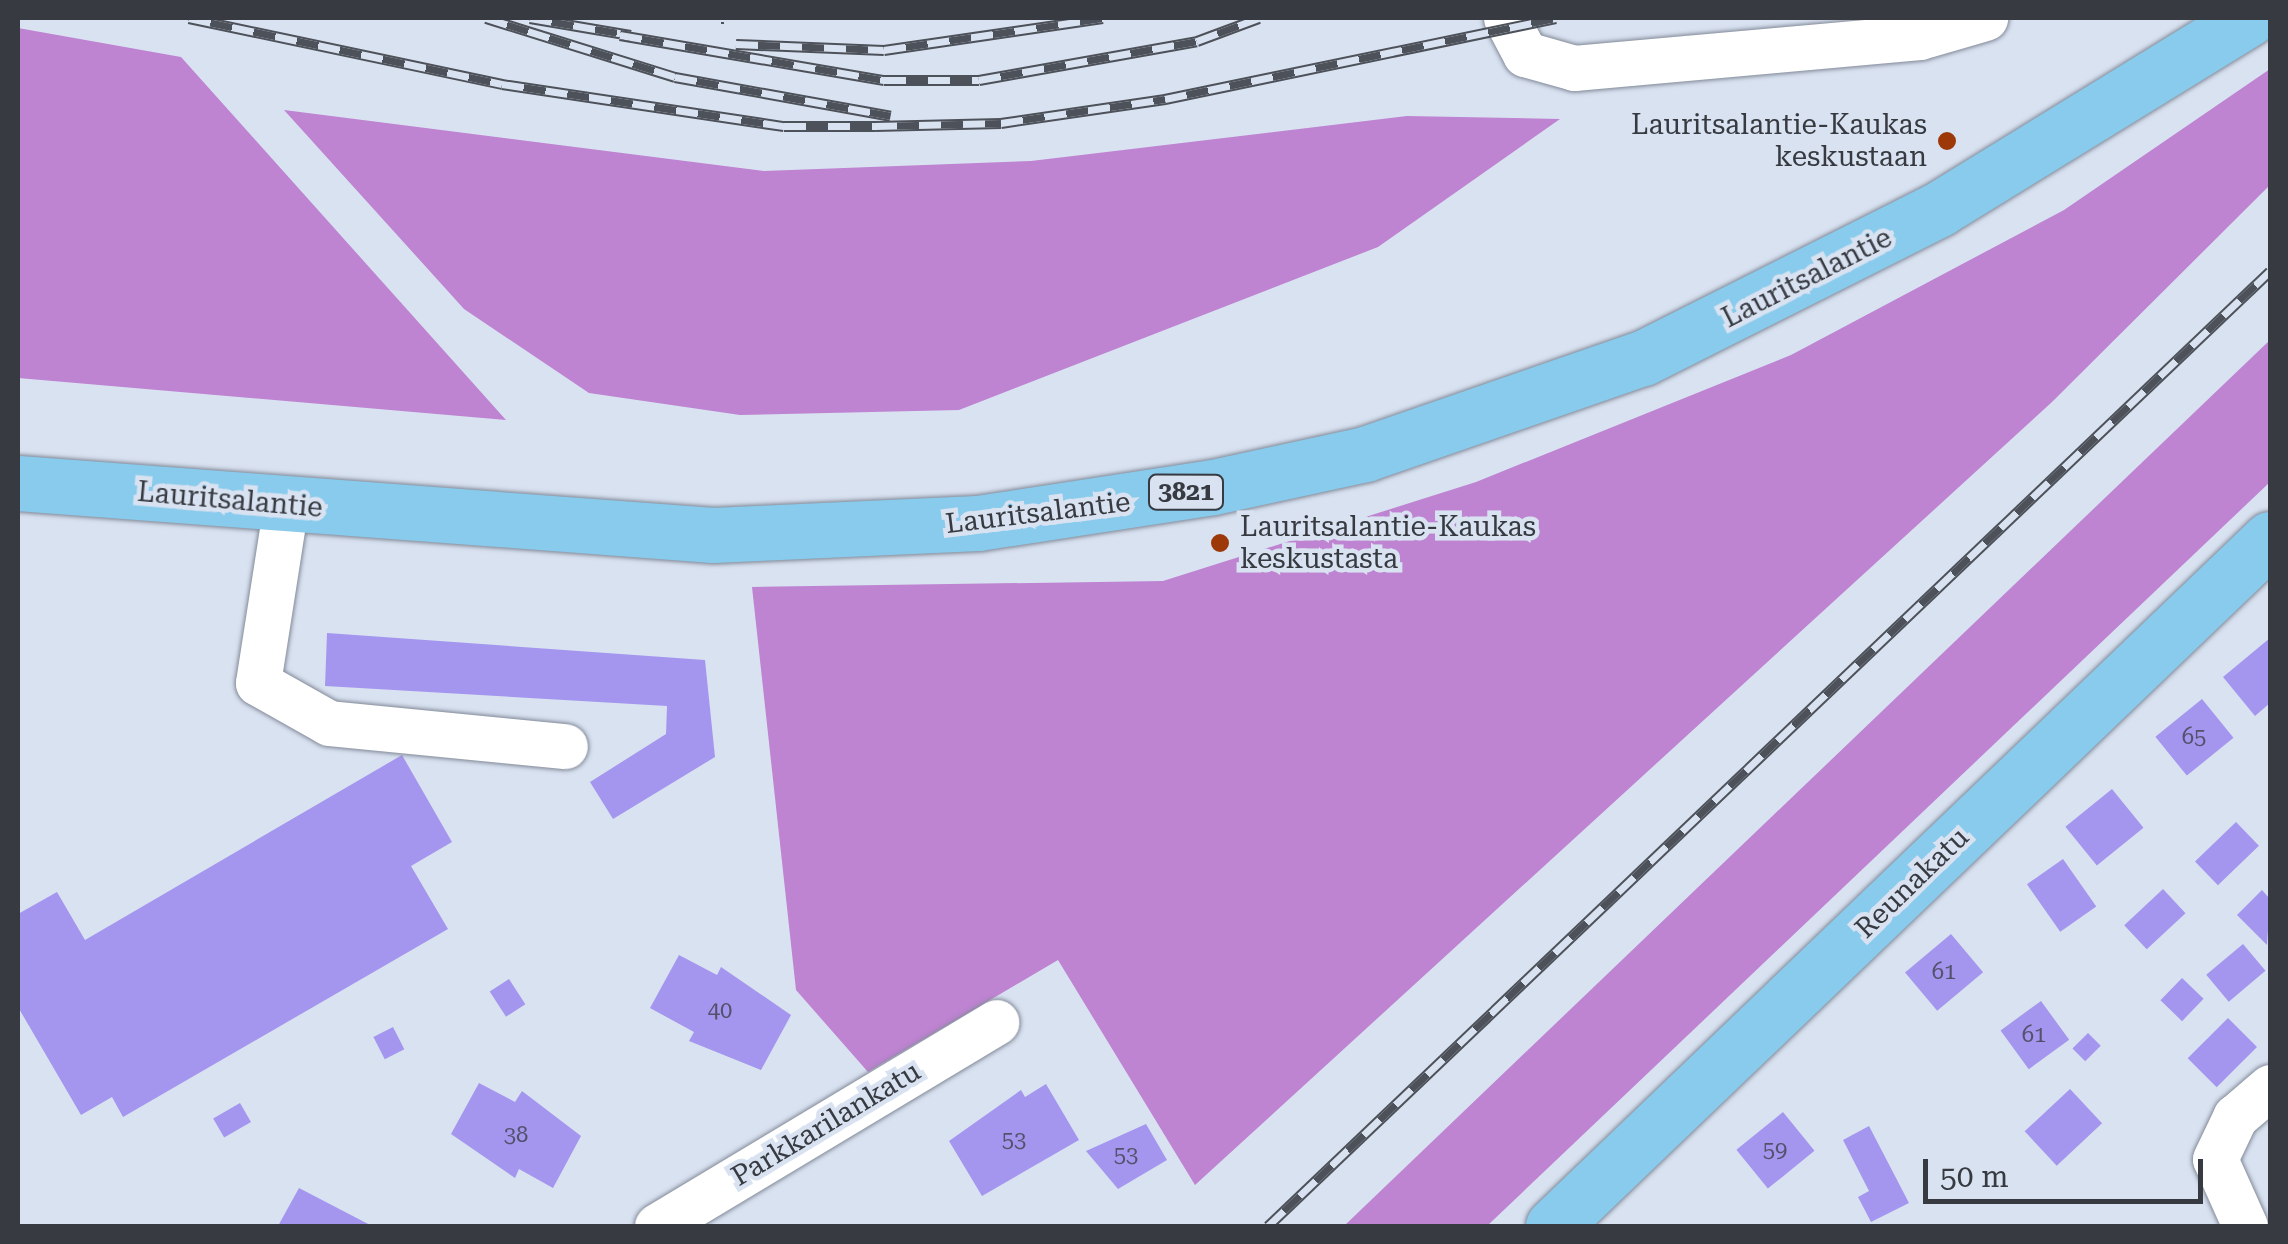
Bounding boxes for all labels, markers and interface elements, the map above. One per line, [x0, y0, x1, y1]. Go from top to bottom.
place label: Lauritsalantie-Kaukas keskustaan [1631, 108, 1927, 174]
marker: Lauritsalantie-Kaukas keskustaan [1936, 130, 1958, 152]
street label: Lauritsalantie [1717, 221, 1897, 335]
road number: 3821 [1146, 472, 1226, 512]
street label: Lauritsalantie [136, 475, 324, 525]
street label: Lauritsalantie [944, 485, 1132, 541]
place label: Lauritsalantie-Kaukas keskustasta [1240, 510, 1536, 576]
marker: Lauritsalantie-Kaukas keskustasta [1209, 532, 1231, 554]
house number: 65 [2182, 724, 2206, 750]
street label: Reunakatu [1848, 821, 1976, 945]
house number: 61 [1932, 959, 1956, 985]
house number: 40 [708, 998, 732, 1024]
house number: 61 [2022, 1022, 2046, 1048]
street label: Parkkarilankatu [725, 1054, 927, 1194]
house number: 38 [504, 1122, 528, 1148]
house number: 53 [1002, 1127, 1026, 1153]
house number: 59 [1763, 1137, 1787, 1163]
scale bar [1928, 1139, 2208, 1201]
house number: 53 [1114, 1142, 1138, 1168]
text: 50 m [1940, 1159, 2009, 1194]

